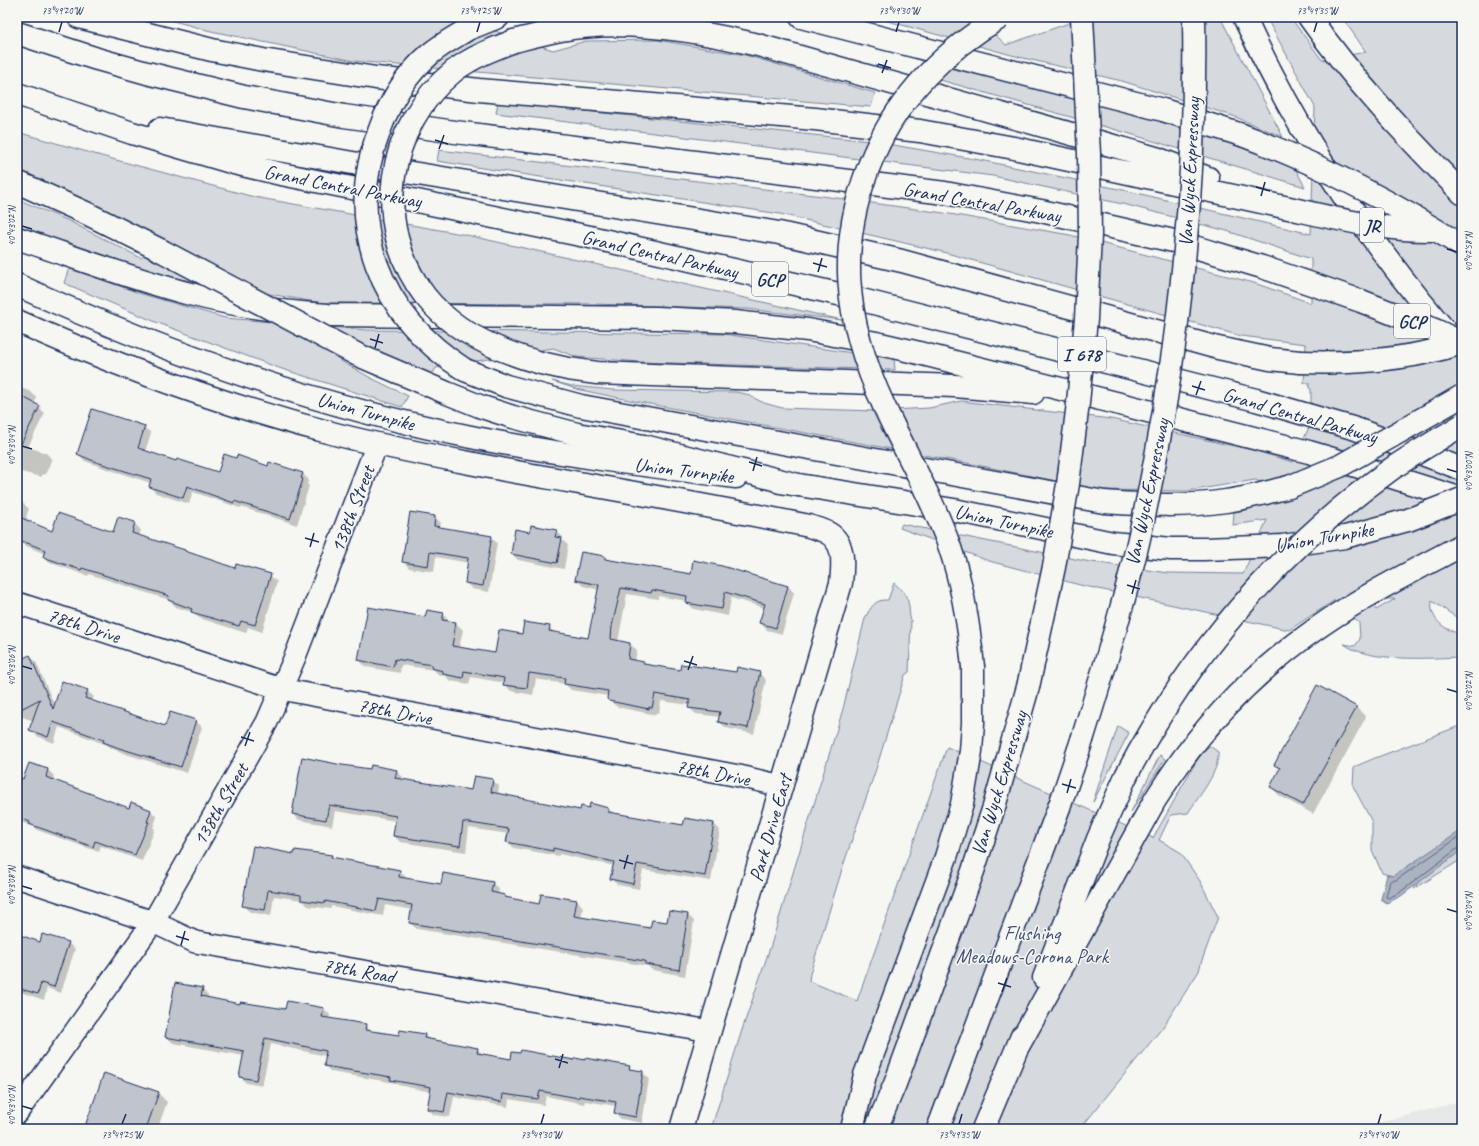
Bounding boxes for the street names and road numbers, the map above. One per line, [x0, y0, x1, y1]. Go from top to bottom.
street label: Van Wyck Expressway [1173, 95, 1206, 247]
street label: Grand Central Parkway [262, 159, 425, 214]
street label: Grand Central Parkway [901, 176, 1064, 229]
road number: JR [1360, 208, 1384, 242]
street label: Grand Central Parkway [579, 224, 742, 285]
road number: GCP [752, 262, 788, 296]
road number: GCP [1394, 304, 1430, 338]
road number: I 678 [1058, 337, 1106, 371]
street label: Grand Central Parkway [1220, 381, 1381, 450]
street label: Union Turnpike [315, 387, 419, 437]
street label: Van Wyck Expressway [1120, 415, 1176, 568]
street label: Union Turnpike [633, 452, 736, 489]
street label: 138th Street [325, 460, 381, 556]
street label: Union Turnpike [953, 499, 1057, 544]
street label: Union Turnpike [1273, 516, 1377, 558]
street label: 78th Drive [45, 602, 124, 649]
street label: 78th Drive [356, 692, 435, 731]
street label: Van Wyck Expressway [966, 707, 1034, 858]
street label: 78th Drive [674, 753, 753, 792]
street label: 138th Street [187, 757, 255, 850]
street label: Park Drive East [743, 769, 799, 884]
street label: 78th Road [321, 952, 400, 990]

